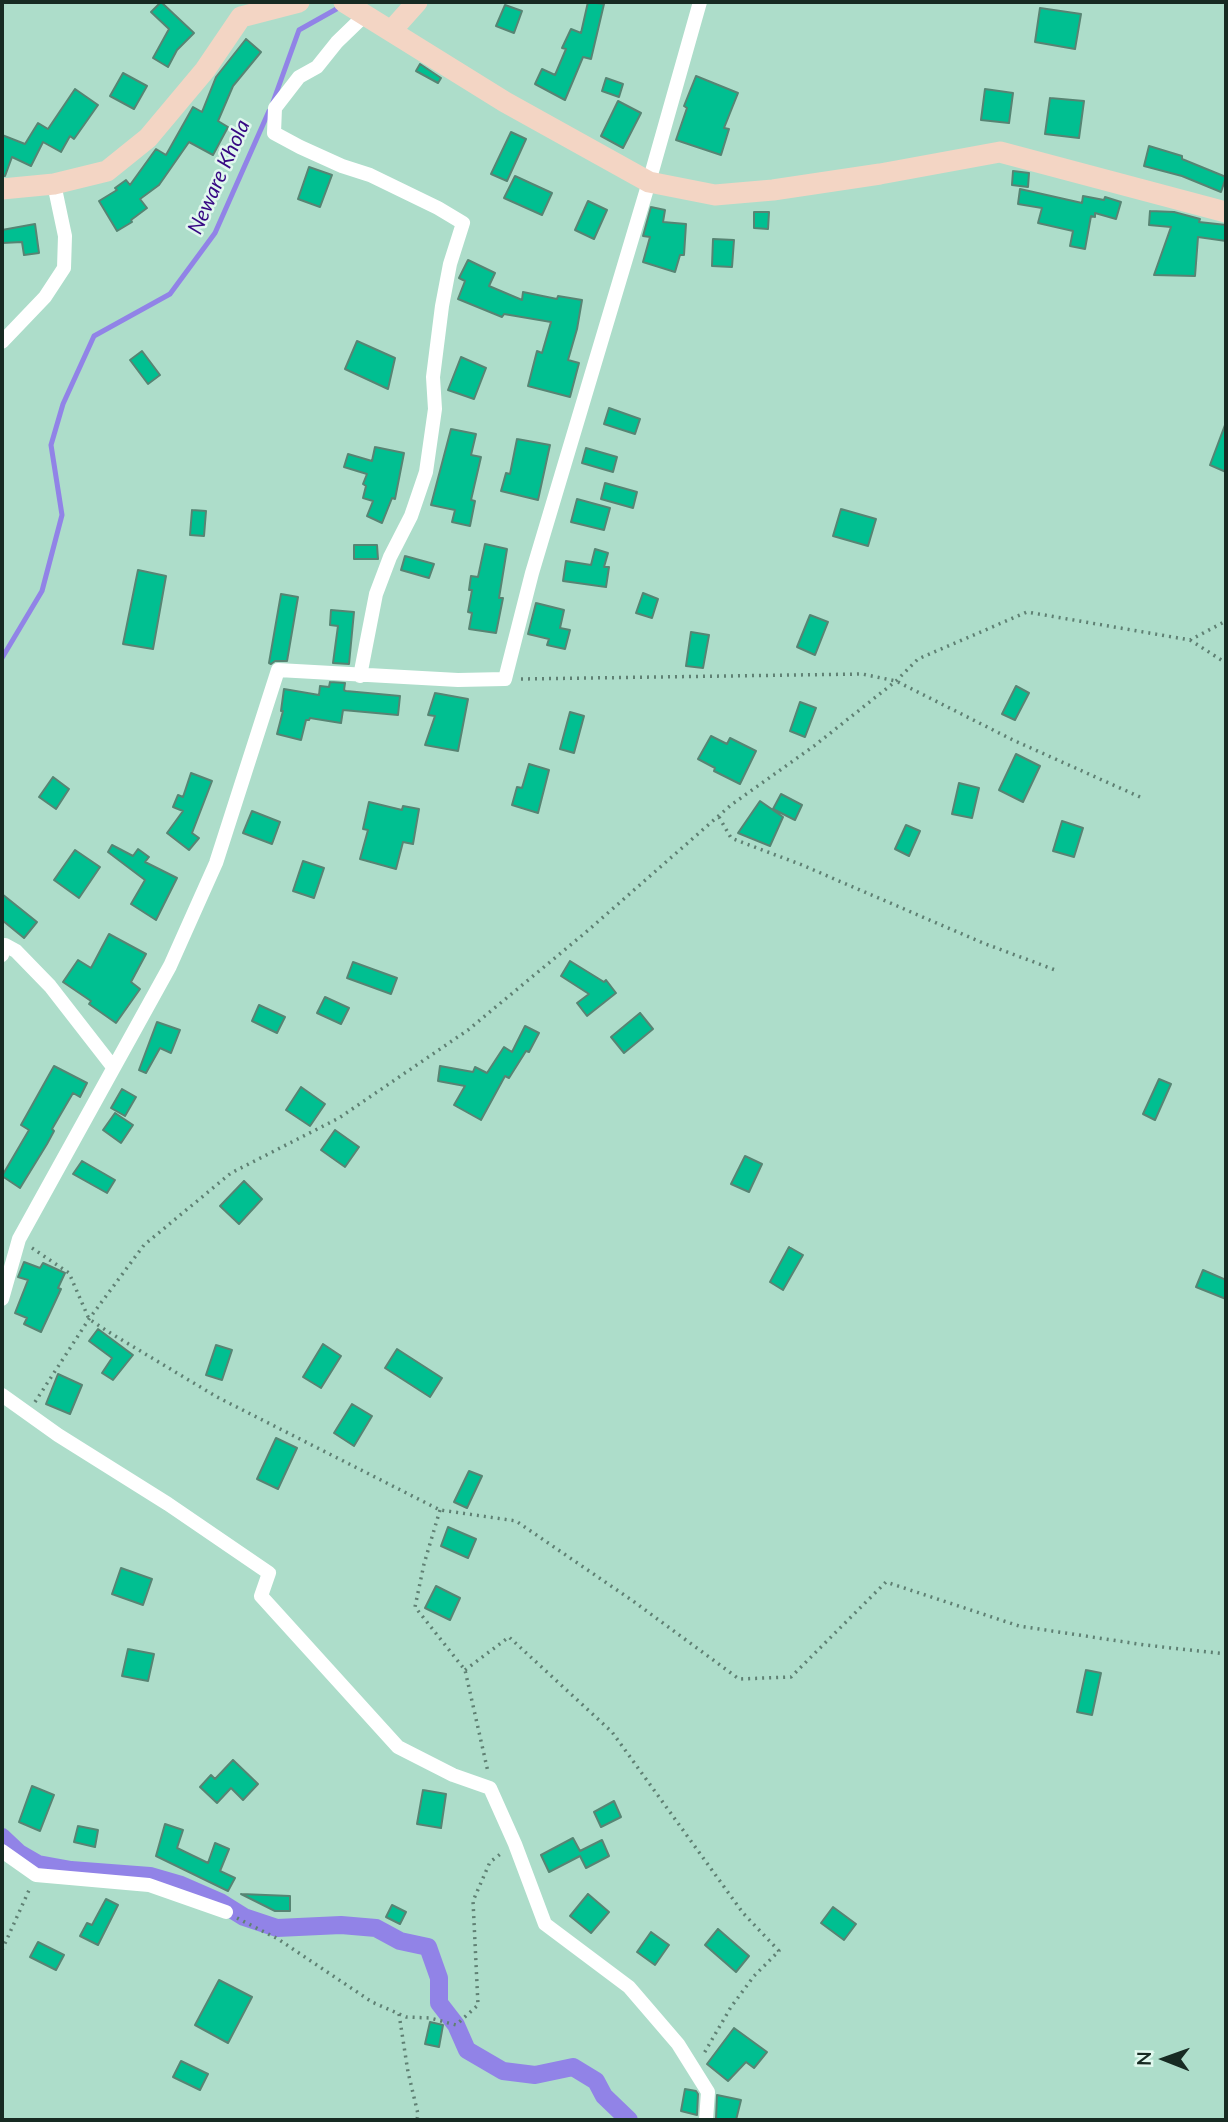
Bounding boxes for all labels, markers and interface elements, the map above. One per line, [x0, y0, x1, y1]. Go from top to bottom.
water label: Neware Khola [183, 116, 255, 238]
north arrow [1130, 2024, 1200, 2094]
text: N [1132, 2051, 1155, 2066]

